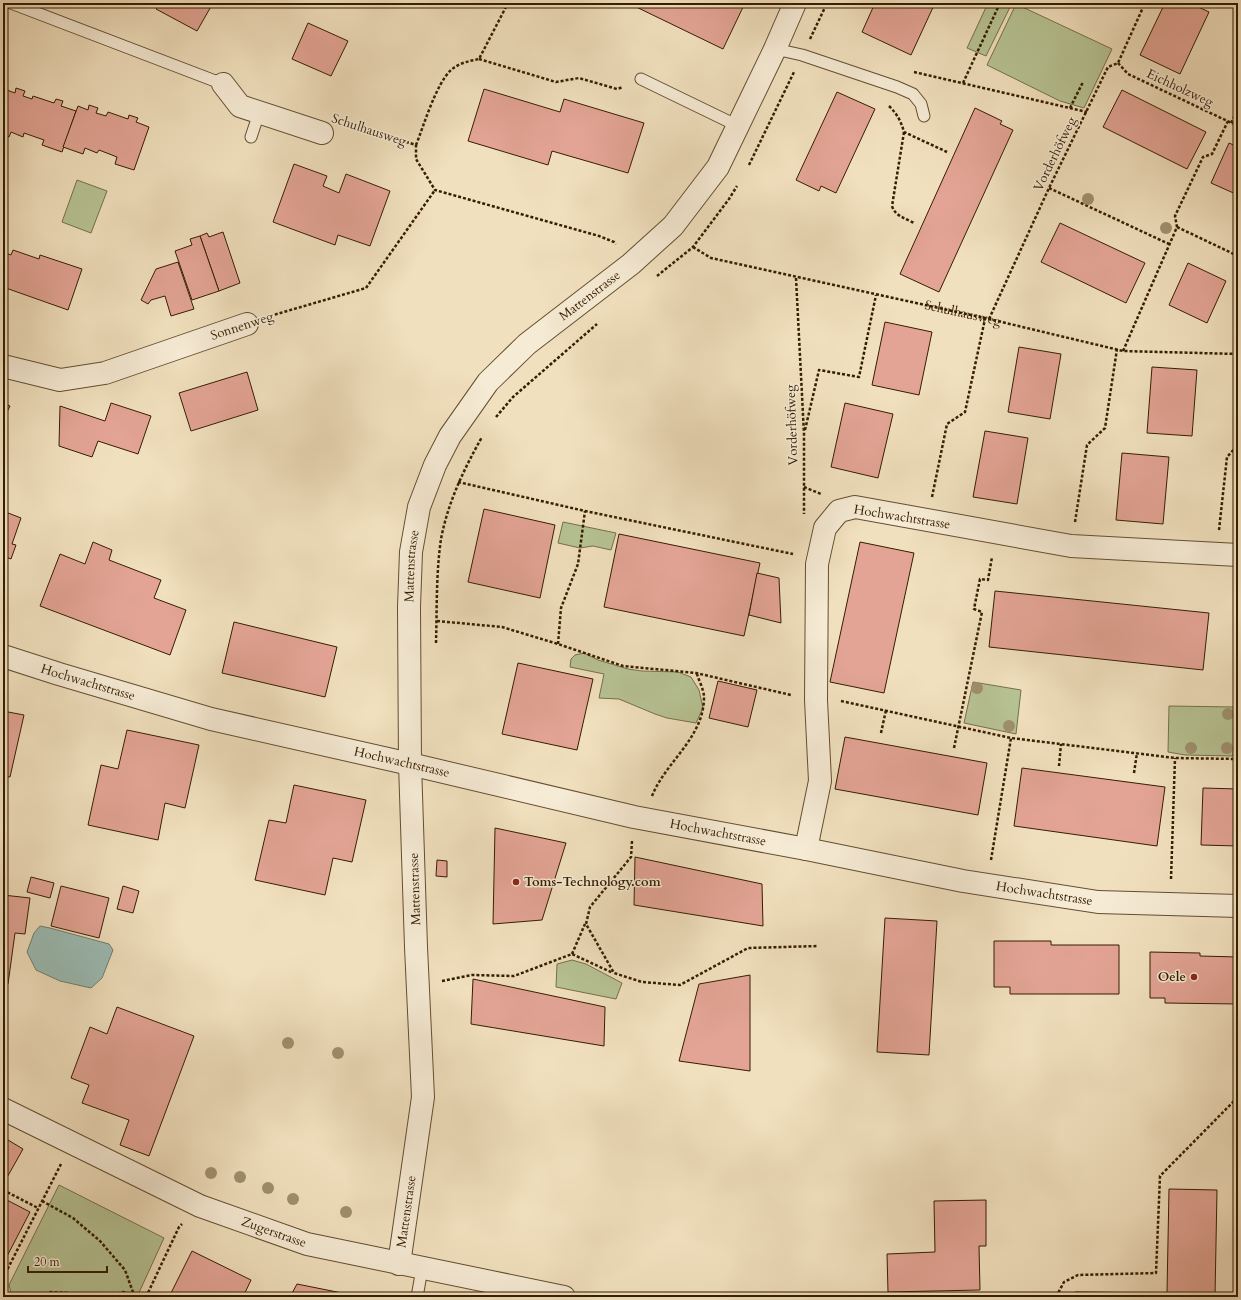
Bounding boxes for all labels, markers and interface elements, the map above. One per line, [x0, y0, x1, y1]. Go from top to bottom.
street label: Eichholzweg [1144, 65, 1217, 112]
street label: Schulhausweg [329, 109, 409, 151]
street label: Vorderhöfweg [1029, 113, 1081, 194]
street label: Mattenstrasse [555, 266, 624, 325]
street label: Schulhausweg [923, 296, 1004, 331]
street label: Sonnenweg [208, 307, 276, 345]
street label: Vorderhöfweg [782, 384, 802, 466]
street label: Hochwachtstrasse [852, 500, 952, 534]
street label: Mattenstrasse [400, 528, 424, 603]
street label: Hochwachtstrasse [38, 660, 137, 705]
street label: Hochwachtstrasse [352, 743, 452, 782]
street label: Hochwachtstrasse [668, 815, 768, 850]
street label: Mattenstrasse [405, 852, 425, 926]
place label: Toms-Technology.com [524, 873, 661, 891]
marker: Toms-Technology.com [511, 877, 521, 887]
street label: Hochwachtstrasse [995, 877, 1094, 910]
place label: Oele [1158, 968, 1186, 986]
marker: Oele [1189, 972, 1199, 982]
street label: Mattenstrasse [392, 1174, 421, 1249]
street label: Zugerstrasse [239, 1212, 309, 1252]
scale bar [28, 1248, 107, 1274]
text: 20 m [34, 1254, 61, 1270]

